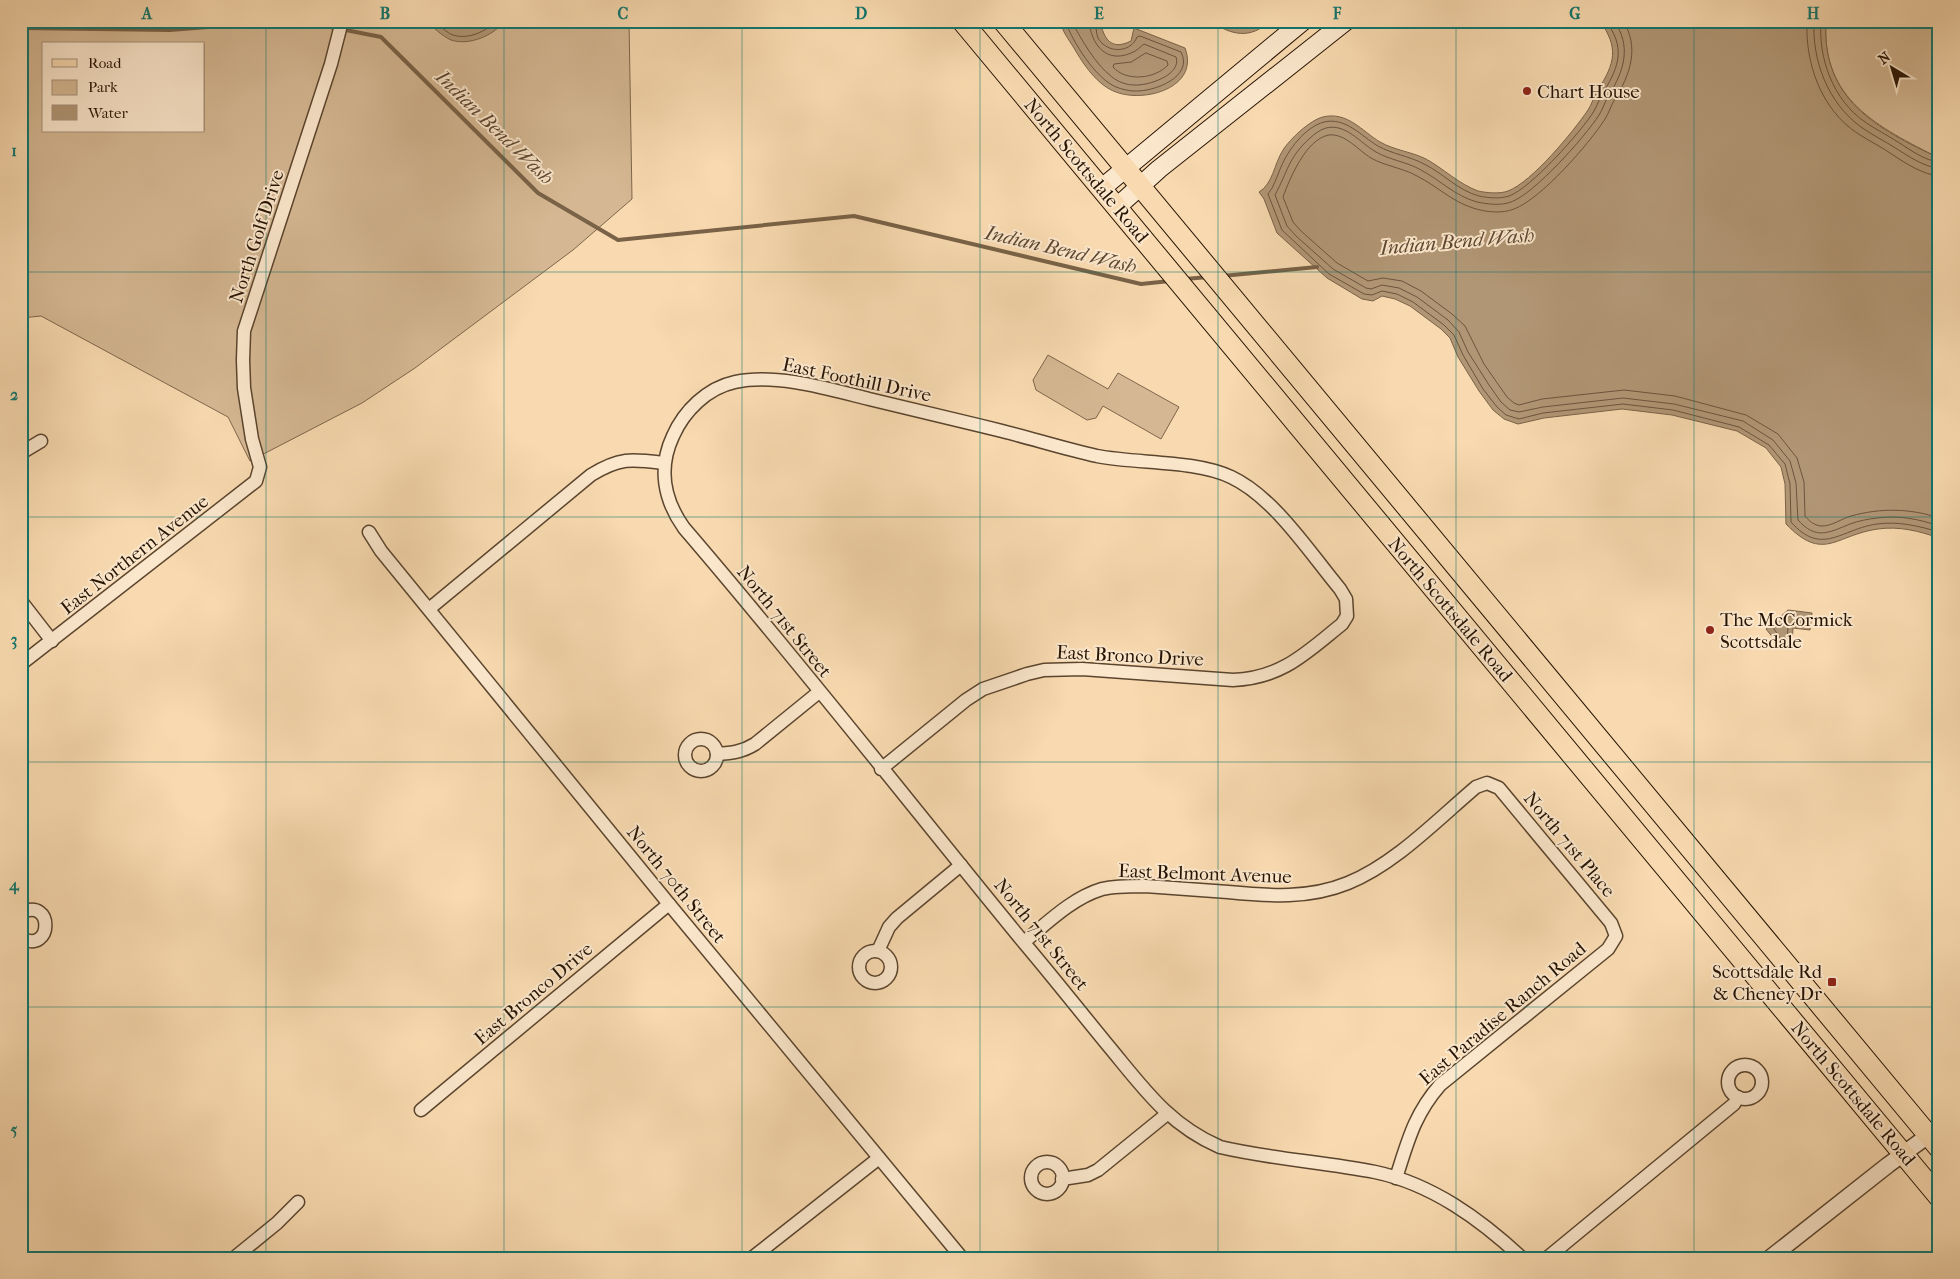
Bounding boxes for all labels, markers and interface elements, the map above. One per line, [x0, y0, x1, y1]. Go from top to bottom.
text: A [141, 4, 153, 23]
text: B [380, 4, 390, 23]
text: C [618, 4, 629, 23]
text: D [855, 4, 867, 23]
text: E [1094, 4, 1104, 23]
text: F [1332, 4, 1342, 23]
text: G [1569, 4, 1581, 23]
text: H [1807, 4, 1820, 23]
legend [42, 42, 205, 132]
north arrow [1868, 42, 1918, 92]
text: N [1875, 48, 1894, 68]
text: Road [88, 54, 122, 72]
water label: Indian Bend Wash [430, 65, 558, 189]
text: Park [88, 78, 118, 96]
place label: Chart House [1537, 81, 1640, 103]
marker: Chart House [1521, 85, 1533, 97]
street label: North Scottsdale Road [1019, 94, 1153, 248]
text: Water [87, 104, 128, 122]
text: 1 [11, 141, 17, 160]
street label: North Golf Drive [225, 167, 289, 305]
water label: Indian Bend Wash [982, 221, 1139, 278]
water label: Indian Bend Wash [1378, 223, 1535, 260]
street label: East Foothill Drive [780, 353, 933, 407]
text: 2 [10, 385, 18, 404]
street label: East Northern Avenue [56, 490, 213, 619]
street label: North Scottsdale Road [1383, 533, 1517, 687]
street label: North 71st Street [732, 561, 836, 682]
place label: The McCormick Scottsdale [1720, 609, 1853, 653]
marker: The McCormick Scottsdale [1704, 624, 1716, 636]
text: 3 [11, 630, 17, 650]
street label: East Bronco Drive [1056, 641, 1204, 671]
street label: North 71st Place [1519, 788, 1620, 902]
street label: North 70th Street [622, 822, 730, 948]
street label: East Belmont Avenue [1118, 860, 1292, 888]
street label: North 71st Street [989, 874, 1093, 995]
text: 4 [8, 875, 20, 895]
street label: East Paradise Ranch Road [1415, 937, 1591, 1090]
street label: East Bronco Drive [470, 938, 597, 1050]
place label: Scottsdale Rd & Cheney Dr [1712, 961, 1823, 1005]
marker: Scottsdale Rd & Cheney Dr [1826, 976, 1838, 988]
street label: North Scottsdale Road [1786, 1017, 1920, 1171]
text: 5 [11, 1120, 18, 1139]

